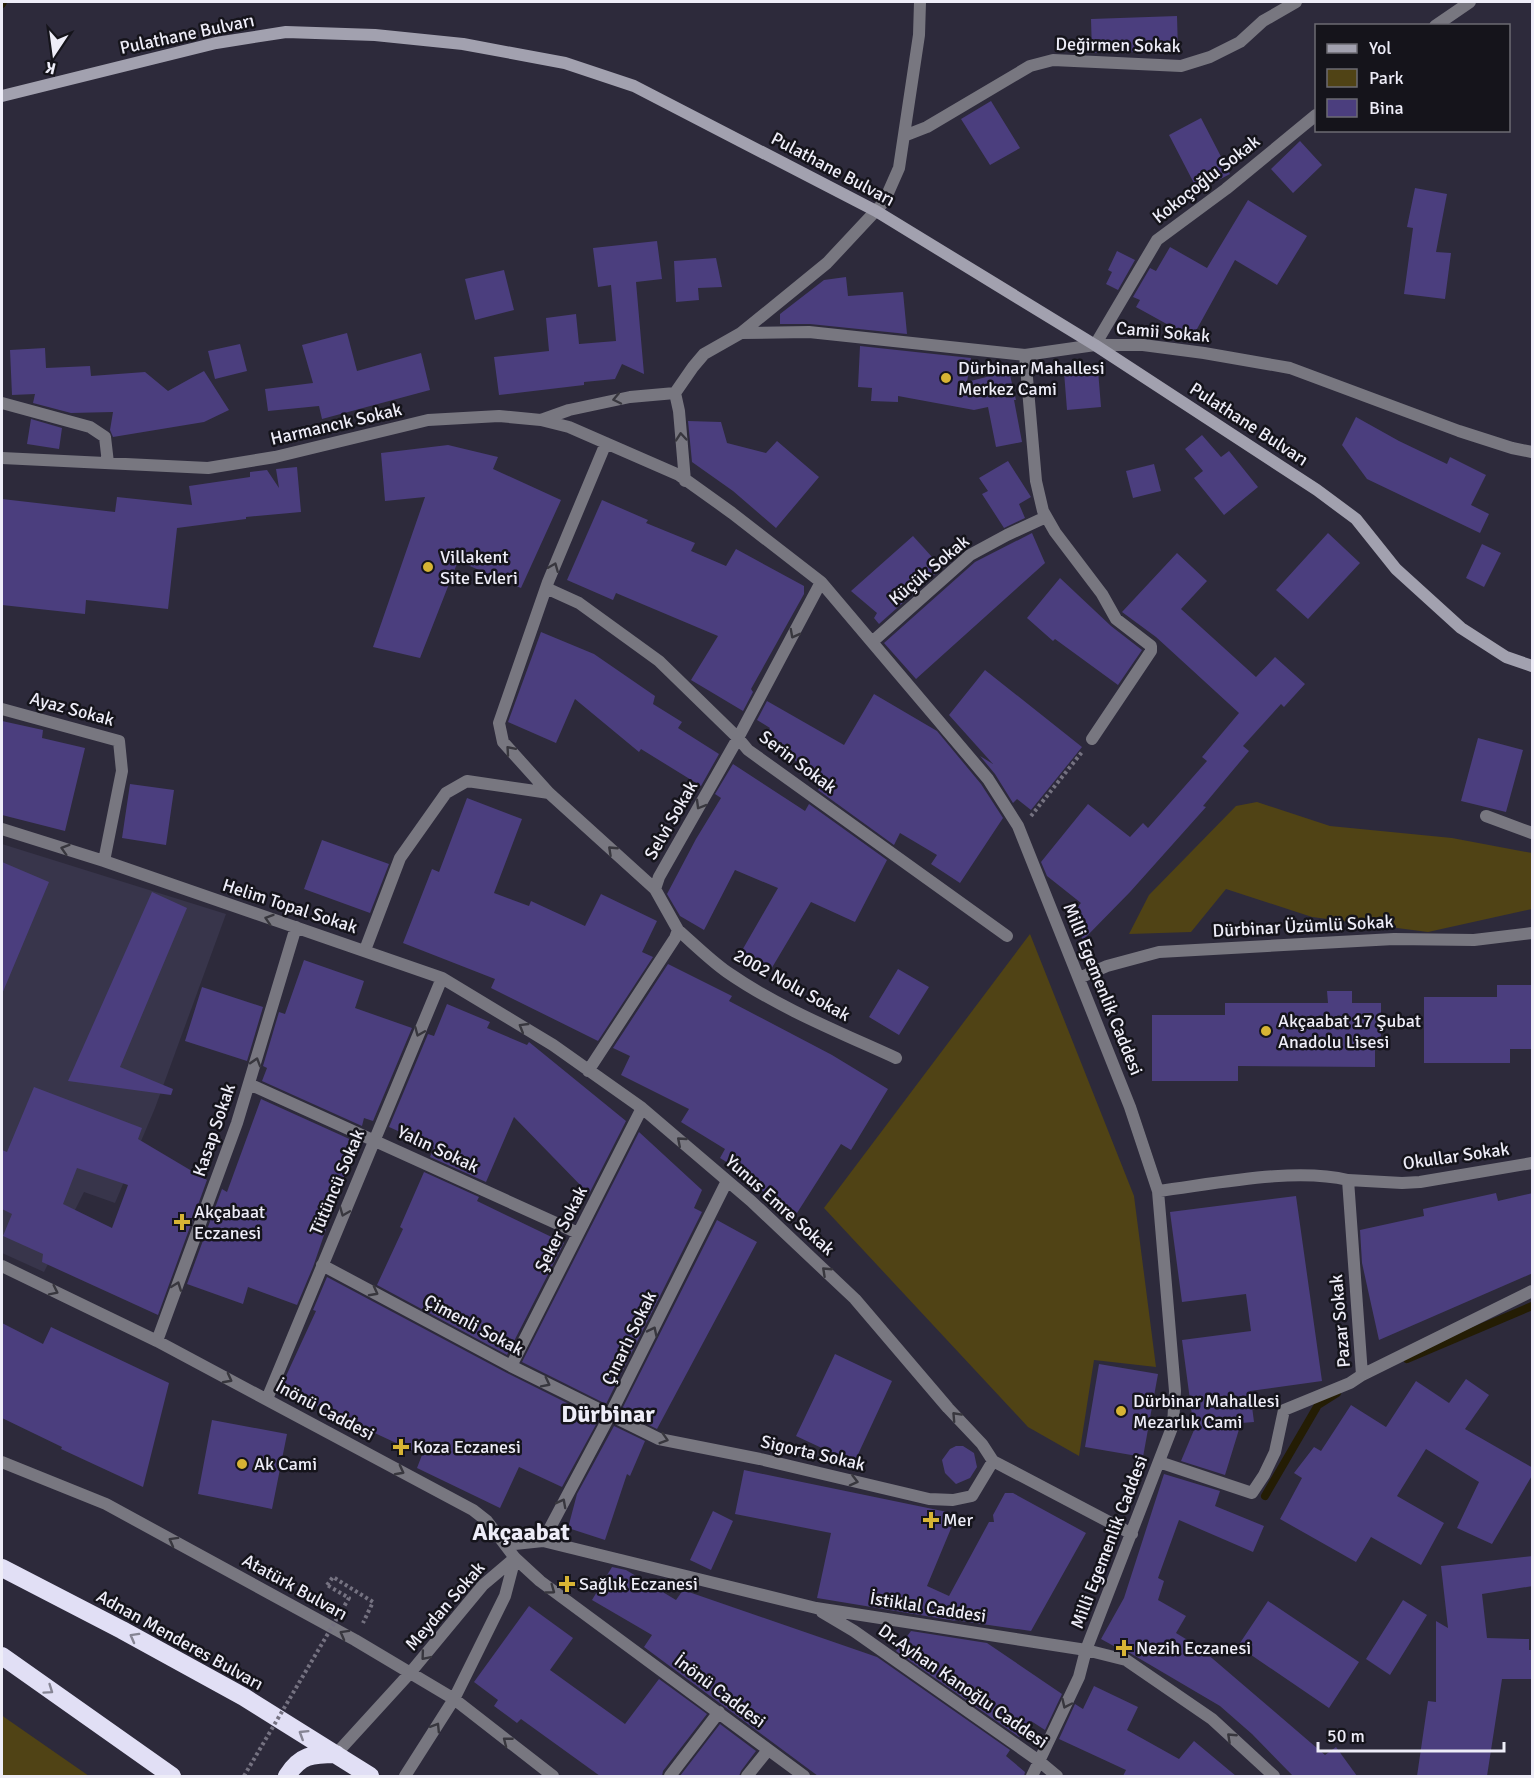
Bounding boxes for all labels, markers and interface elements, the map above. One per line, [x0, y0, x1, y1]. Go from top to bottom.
street label: Pulathane Bulvarı [118, 9, 256, 59]
north arrow [24, 24, 84, 84]
legend [1315, 24, 1510, 132]
street label: Değirmen Sokak [1055, 33, 1181, 57]
text: Yol [1369, 37, 1392, 59]
text: K [44, 57, 58, 79]
text: Park [1369, 67, 1404, 89]
text: Bina [1369, 97, 1404, 119]
street label: Pulathane Bulvarı [767, 127, 899, 211]
street label: Kokoçoğlu Sokak [1148, 130, 1264, 228]
street label: Camii Sokak [1115, 317, 1211, 347]
place label: Dürbinar Mahallesi Merkez Cami [958, 357, 1105, 400]
marker: Dürbinar Mahallesi Merkez Cami [939, 371, 953, 385]
street label: Pulathane Bulvarı [1186, 377, 1312, 471]
one-way arrow [612, 392, 622, 405]
street label: Harmancık Sokak [268, 398, 404, 450]
one-way arrow [675, 432, 688, 441]
street label: Küçük Sokak [884, 530, 974, 610]
place label: Villakent Site Evleri [440, 546, 518, 589]
marker: Villakent Site Evleri [421, 560, 435, 574]
one-way arrow [547, 563, 559, 574]
one-way arrow [790, 627, 801, 638]
street label: Ayaz Sokak [27, 687, 117, 731]
street label: Serin Sokak [755, 726, 841, 798]
one-way arrow [506, 746, 517, 756]
street label: Selvi Sokak [640, 777, 702, 863]
one-way arrow [696, 799, 708, 809]
one-way arrow [60, 844, 71, 856]
one-way arrow [608, 846, 619, 857]
street label: Helim Topal Sokak [220, 874, 360, 938]
street label: Milli Egemenlik Caddesi [1058, 900, 1148, 1078]
street label: Dürbinar Üzümlü Sokak [1212, 910, 1394, 942]
one-way arrow [264, 913, 275, 926]
street label: 2002 Nolu Sokak [730, 944, 854, 1026]
place label: Akçaabat 17 Şubat Anadolu Lisesi [1278, 1010, 1421, 1053]
one-way arrow [519, 1022, 529, 1034]
marker: Akçaabat 17 Şubat Anadolu Lisesi [1259, 1024, 1273, 1038]
one-way arrow [414, 1026, 426, 1037]
one-way arrow [248, 1058, 261, 1068]
street label: Kasap Sokak [188, 1081, 240, 1179]
street label: Yalın Sokak [394, 1120, 482, 1178]
street label: Tütüncü Sokak [305, 1126, 369, 1238]
one-way arrow [677, 1137, 688, 1148]
street label: Okullar Sokak [1401, 1138, 1511, 1174]
street label: Yunus Emre Sokak [721, 1150, 839, 1260]
street label: Şeker Sokak [530, 1182, 592, 1276]
place label: Akçabaat Eczanesi [194, 1201, 265, 1244]
one-way arrow [339, 1206, 351, 1217]
marker: Akçabaat Eczanesi [175, 1215, 189, 1229]
one-way arrow [822, 1268, 833, 1279]
street label: Pazar Sokak [1325, 1274, 1355, 1368]
one-way arrow [170, 1281, 182, 1292]
one-way arrow [48, 1284, 59, 1296]
one-way arrow [367, 1285, 378, 1296]
street label: Çınarlı Sokak [597, 1287, 661, 1389]
street label: Çimenli Sokak [420, 1290, 528, 1360]
one-way arrow [645, 1326, 657, 1337]
one-way arrow [222, 1372, 233, 1383]
street label: İnönü Caddesi [272, 1375, 378, 1445]
one-way arrow [540, 1376, 551, 1388]
place label: Dürbinar Mahallesi Mezarlık Cami [1133, 1390, 1280, 1433]
district label: Dürbinar [561, 1399, 655, 1429]
marker: Dürbinar Mahallesi Mezarlık Cami [1114, 1404, 1128, 1418]
one-way arrow [952, 1413, 963, 1423]
street label: Sigorta Sokak [759, 1430, 867, 1476]
one-way arrow [658, 1432, 669, 1444]
place label: Koza Eczanesi [413, 1436, 521, 1458]
marker: Koza Eczanesi [394, 1440, 408, 1454]
street label: Milli Egemenlik Caddesi [1066, 1452, 1152, 1632]
place label: Ak Cami [254, 1453, 317, 1475]
marker: Ak Cami [235, 1457, 249, 1471]
one-way arrow [394, 1464, 405, 1475]
one-way arrow [849, 1474, 859, 1487]
one-way arrow [555, 1499, 566, 1510]
place label: Mer [943, 1509, 974, 1531]
marker: Mer [924, 1513, 938, 1527]
district label: Akçaabat [472, 1517, 570, 1547]
one-way arrow [169, 1537, 179, 1548]
street label: Atatürk Bulvarı [239, 1549, 351, 1625]
street label: Meydan Sokak [400, 1557, 490, 1655]
place label: Sağlık Eczanesi [579, 1573, 698, 1595]
marker: Sağlık Eczanesi [560, 1577, 574, 1591]
one-way arrow [545, 1582, 556, 1593]
street label: Adnan Menderes Bulvarı [93, 1585, 267, 1695]
street label: İstiklal Caddesi [868, 1587, 988, 1627]
street label: Dr.Ayhan Kanoğlu Caddesi [874, 1619, 1052, 1753]
one-way arrow [340, 1630, 350, 1641]
one-way arrow [130, 1633, 140, 1644]
place label: Nezih Eczanesi [1136, 1637, 1251, 1659]
marker: Nezih Eczanesi [1117, 1641, 1131, 1655]
one-way arrow [421, 1649, 432, 1660]
street label: İnönü Caddesi [670, 1649, 770, 1733]
one-way arrow [43, 1683, 54, 1694]
one-way arrow [1061, 1698, 1073, 1709]
scale bar [1318, 1715, 1504, 1753]
one-way arrow [429, 1723, 441, 1733]
text: 50 m [1327, 1725, 1365, 1747]
one-way arrow [299, 1730, 309, 1742]
one-way arrow [1228, 1733, 1238, 1744]
one-way arrow [503, 1737, 514, 1748]

